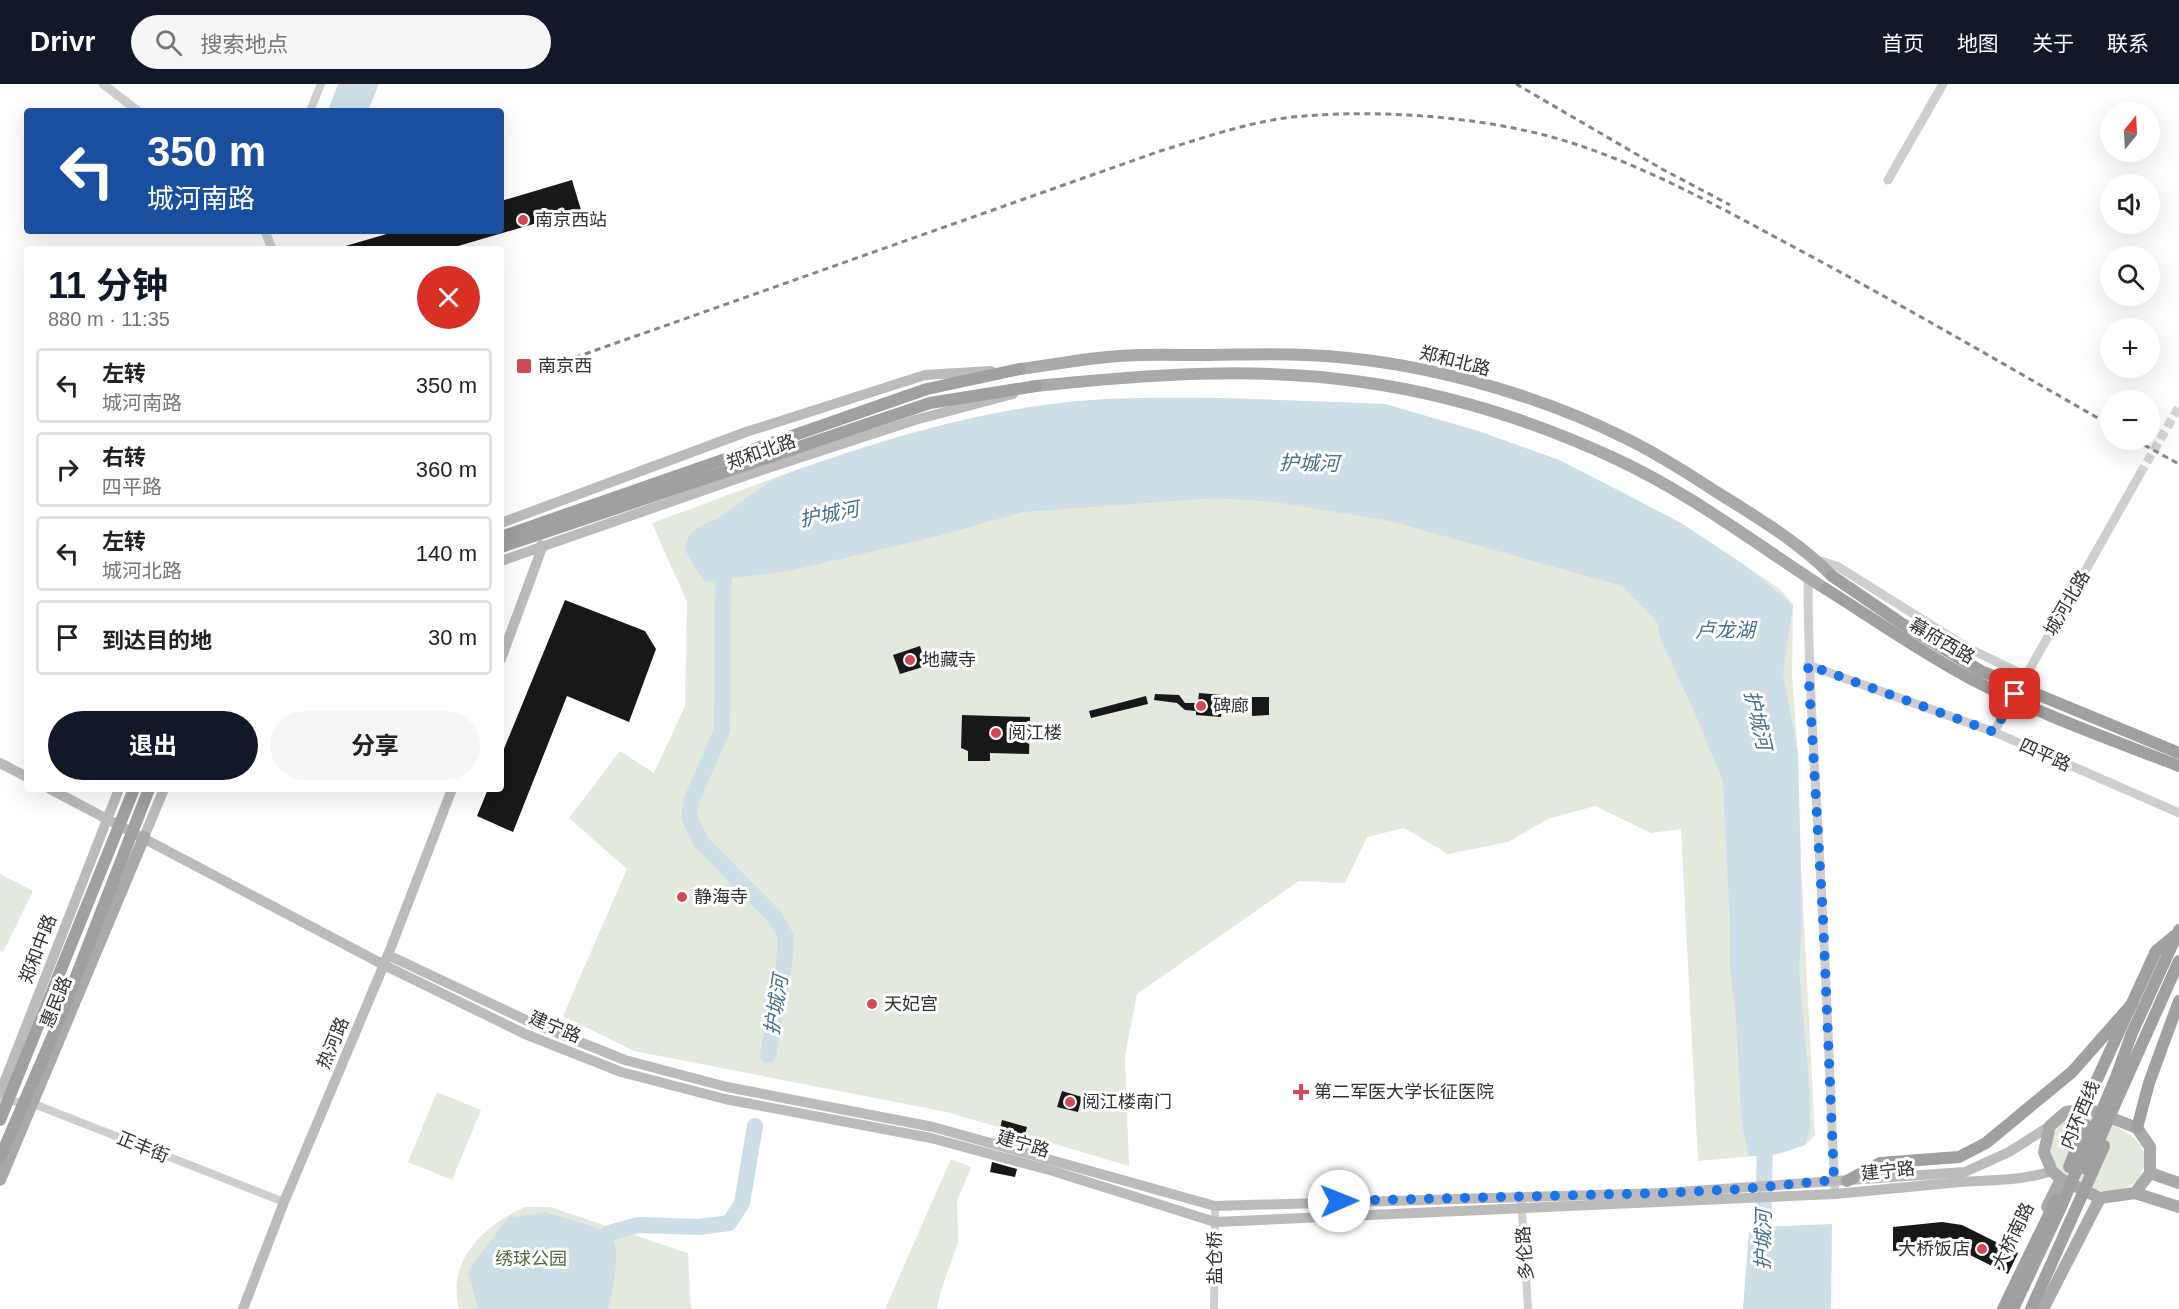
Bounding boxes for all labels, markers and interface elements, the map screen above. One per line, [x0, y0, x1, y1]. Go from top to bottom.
search box [131, 15, 551, 69]
text: Drivr [30, 26, 95, 57]
icon: search [152, 26, 185, 59]
text: 搜索地点 [200, 32, 288, 57]
text: 首页 [1882, 32, 1924, 55]
text: 地图 [1957, 32, 1999, 55]
text: 关于 [2032, 32, 2074, 55]
text: 联系 [2107, 32, 2149, 55]
north arrow [2100, 102, 2160, 162]
map controls [2100, 102, 2160, 450]
text: 350 m [147, 128, 266, 175]
icon: left [48, 132, 126, 210]
button: sound [2100, 174, 2160, 234]
text: 城河南路 [147, 184, 255, 214]
place label: 南京西站 [535, 210, 607, 230]
marker: 南京西站 [516, 213, 530, 227]
button: search [2100, 246, 2160, 306]
text: 11 分钟 [48, 265, 168, 306]
button: close [417, 266, 480, 329]
text: 880 m · 11:35 [48, 308, 170, 330]
button: + [2100, 318, 2160, 378]
street label: 郑和北路 [1418, 343, 1492, 379]
place label: 南京西 [538, 356, 592, 376]
marker: 南京西 [515, 357, 533, 375]
text: 左转 [102, 361, 146, 386]
icon: left [51, 369, 84, 402]
text: 350 m [416, 373, 477, 398]
button: − [2100, 390, 2160, 450]
text: 城河南路 [102, 392, 182, 414]
street label: 郑和北路 [724, 431, 798, 473]
text: 右转 [102, 445, 146, 470]
water label: 护城河 [1279, 451, 1343, 475]
icon: right [51, 453, 84, 486]
text: 360 m [416, 457, 477, 482]
text: 四平路 [102, 476, 162, 498]
water label: 护城河 [797, 497, 864, 531]
text: 左转 [102, 529, 146, 554]
icon: left [51, 537, 84, 570]
text: 140 m [416, 541, 477, 566]
text: 城河北路 [102, 560, 182, 582]
street label: 城河北路 [2040, 567, 2094, 639]
street label: 幕府西路 [1906, 614, 1978, 668]
water label: 卢龙湖 [1695, 619, 1758, 641]
icon: arrive [51, 621, 84, 654]
text: 30 m [428, 625, 477, 650]
text: 到达目的地 [102, 628, 212, 653]
place label: 地藏寺 [922, 650, 976, 670]
marker: 地藏寺 [903, 653, 917, 667]
pin [1989, 668, 2040, 719]
icon: arrive [1998, 677, 2031, 710]
water label: 护城河 [1741, 688, 1776, 756]
place label: 碑廊 [1213, 696, 1249, 716]
marker: 碑廊 [1194, 699, 1208, 713]
button: 退出 [48, 711, 258, 780]
button: 分享 [270, 711, 480, 780]
place label: 阅江楼 [1008, 723, 1062, 743]
marker: 阅江楼 [989, 726, 1003, 740]
street label: 四平路 [2016, 735, 2074, 775]
place label: 静海寺 [694, 887, 748, 907]
marker: 静海寺 [675, 890, 689, 904]
street label: 郑和中路 [16, 912, 60, 986]
water label: 护城河 [760, 970, 792, 1036]
street label: 惠民路 [37, 973, 75, 1031]
place label: 天妃宫 [884, 994, 938, 1014]
marker: 天妃宫 [865, 997, 879, 1011]
street label: 建宁路 [526, 1007, 584, 1047]
street label: 热河路 [313, 1014, 353, 1072]
street label: 内环西线 [2057, 1078, 2103, 1152]
place label: 第二军医大学长征医院 [1314, 1082, 1494, 1102]
marker: 第二军医大学长征医院 [1292, 1083, 1310, 1101]
place label: 阅江楼南门 [1082, 1092, 1172, 1112]
marker: 阅江楼南门 [1063, 1095, 1077, 1109]
street label: 建宁路 [994, 1127, 1052, 1161]
street label: 正丰街 [114, 1128, 172, 1166]
street label: 建宁路 [1860, 1158, 1916, 1184]
position arrow [1307, 1169, 1371, 1233]
street label: 大桥南路 [1988, 1199, 2038, 1273]
water label: 护城河 [1751, 1206, 1775, 1270]
street label: 多伦路 [1513, 1225, 1537, 1281]
street label: 盐仓桥 [1205, 1231, 1225, 1285]
place label: 大桥饭店 [1898, 1239, 1970, 1259]
marker: 大桥饭店 [1975, 1242, 1989, 1256]
park label: 绣球公园 [495, 1249, 567, 1269]

